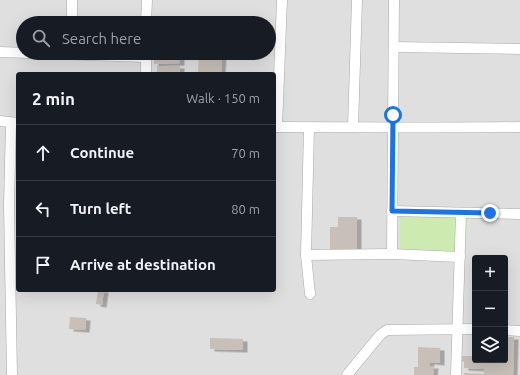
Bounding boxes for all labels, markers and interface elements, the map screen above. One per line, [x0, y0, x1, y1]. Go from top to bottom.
search box [16, 16, 276, 60]
icon: search [30, 27, 52, 49]
text: Search here [62, 30, 141, 47]
text: 2 min [32, 89, 75, 108]
text: Walk · 150 m [186, 91, 260, 105]
route start [384, 106, 402, 124]
icon: ahead [32, 142, 54, 164]
text: Continue [70, 144, 134, 161]
text: 70 m [231, 146, 260, 160]
icon: left [32, 198, 54, 220]
text: Turn left [70, 200, 131, 217]
text: 80 m [231, 202, 260, 216]
route end [481, 204, 499, 222]
icon: arrive [32, 254, 54, 276]
map controls [472, 255, 508, 363]
button: + [472, 255, 508, 291]
text: Arrive at destination [70, 256, 216, 273]
button: − [472, 291, 508, 327]
button: layers [472, 327, 508, 363]

